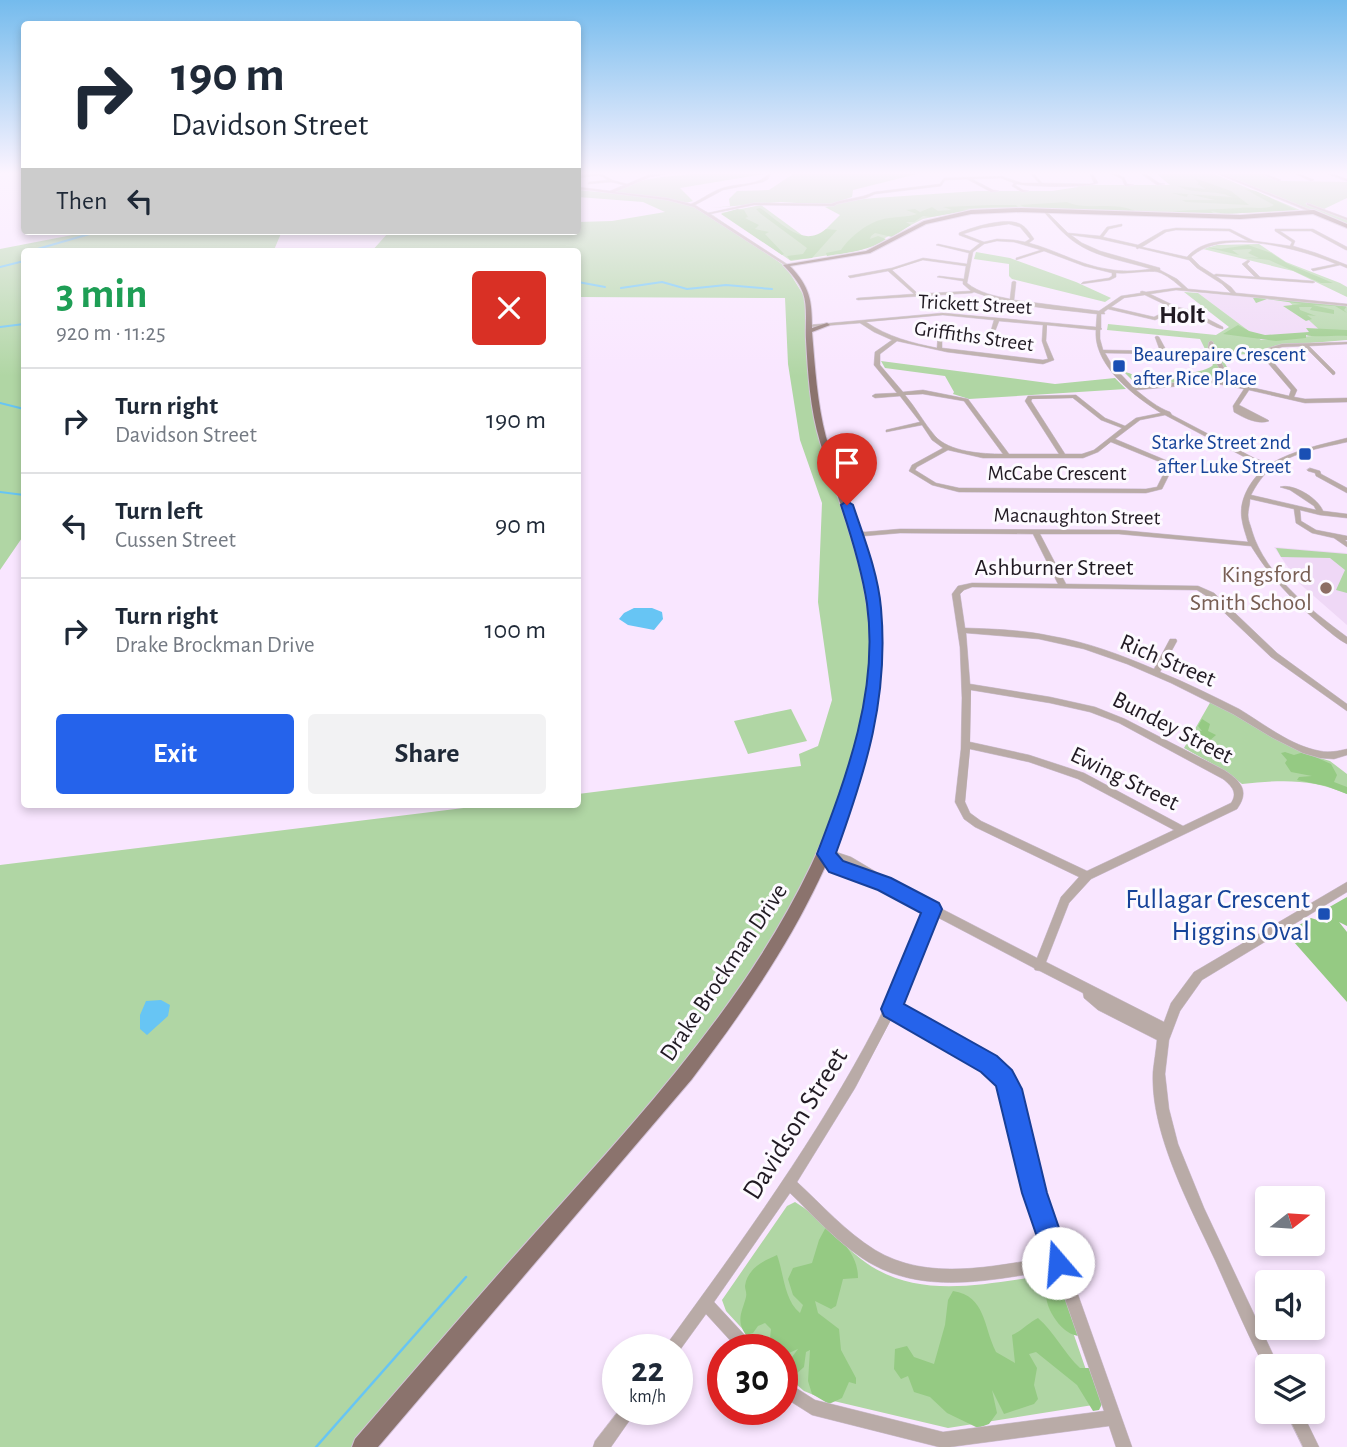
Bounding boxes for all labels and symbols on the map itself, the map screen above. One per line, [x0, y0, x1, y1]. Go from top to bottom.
street label: Trickett Street [917, 291, 1033, 318]
district label: Holt [1159, 302, 1205, 328]
street label: Griffiths Street [913, 318, 1035, 355]
place label: Beaurepaire Crescent after Rice Place [1133, 344, 1306, 389]
marker: Beaurepaire Crescent after Rice Place [1111, 358, 1127, 374]
place label: Starke Street 2nd after Luke Street [1152, 432, 1291, 477]
pin [817, 433, 877, 505]
marker: Starke Street 2nd after Luke Street [1297, 446, 1313, 462]
street label: McCabe Crescent [988, 463, 1127, 484]
street label: Macnaughton Street [994, 505, 1161, 528]
street label: Ashburner Street [975, 556, 1134, 580]
place label: Kingsford Smith School [1190, 563, 1312, 615]
marker: Kingsford Smith School [1318, 580, 1334, 596]
street label: Rich Street [1116, 630, 1219, 692]
street label: Bundey Street [1109, 687, 1237, 769]
street label: Ewing Street [1067, 742, 1183, 816]
street label: Drake Brockman Drive [656, 879, 792, 1066]
place label: Fullagar Crescent Higgins Oval [1125, 886, 1310, 946]
marker: Fullagar Crescent Higgins Oval [1316, 906, 1332, 922]
street label: Davidson Street [738, 1043, 853, 1205]
north arrow [1255, 1186, 1325, 1256]
position arrow [1021, 1226, 1095, 1300]
speed limit sign: 30 [707, 1334, 798, 1425]

